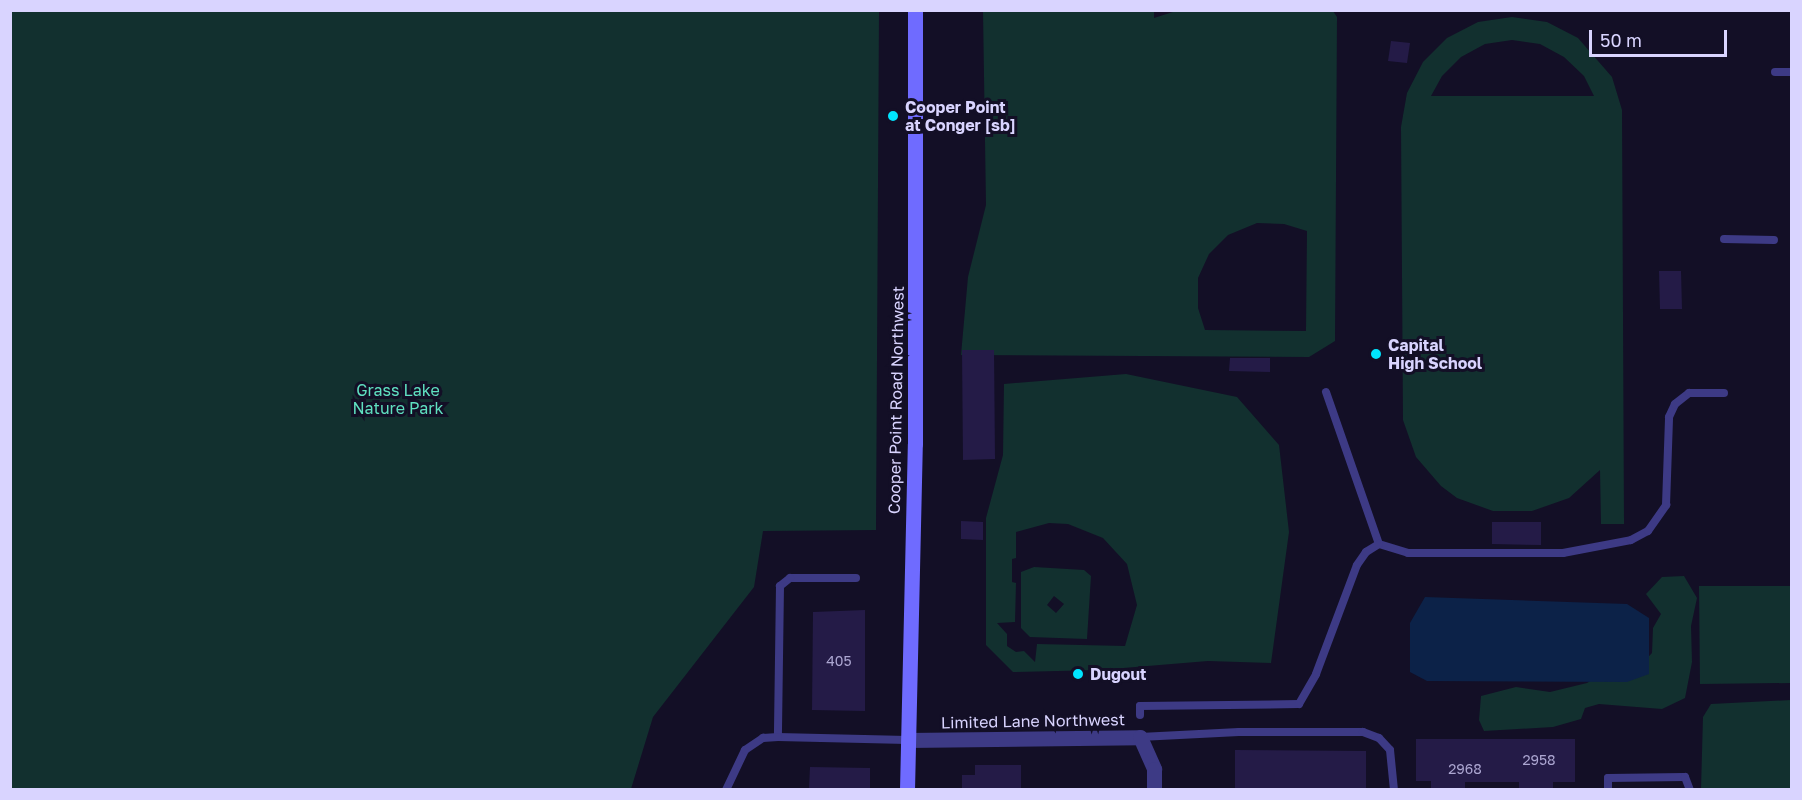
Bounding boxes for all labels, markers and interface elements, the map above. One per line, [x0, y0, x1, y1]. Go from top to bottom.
scale bar [1592, 18, 1730, 56]
text: 50 m [1600, 29, 1642, 51]
place label: Cooper Point at Conger [sb] [905, 97, 1016, 135]
marker: Cooper Point at Conger [sb] [886, 109, 900, 123]
street label: Cooper Point Road Northwest [884, 286, 908, 514]
place label: Capital High School [1388, 335, 1482, 373]
marker: Capital High School [1369, 347, 1383, 361]
park label: Grass Lake Nature Park [352, 380, 444, 418]
house number: 405 [826, 653, 852, 669]
place label: Dugout [1090, 664, 1146, 684]
marker: Dugout [1071, 667, 1085, 681]
street label: Limited Lane Northwest [941, 710, 1125, 732]
house number: 2958 [1522, 752, 1556, 768]
house number: 2968 [1448, 761, 1482, 777]

